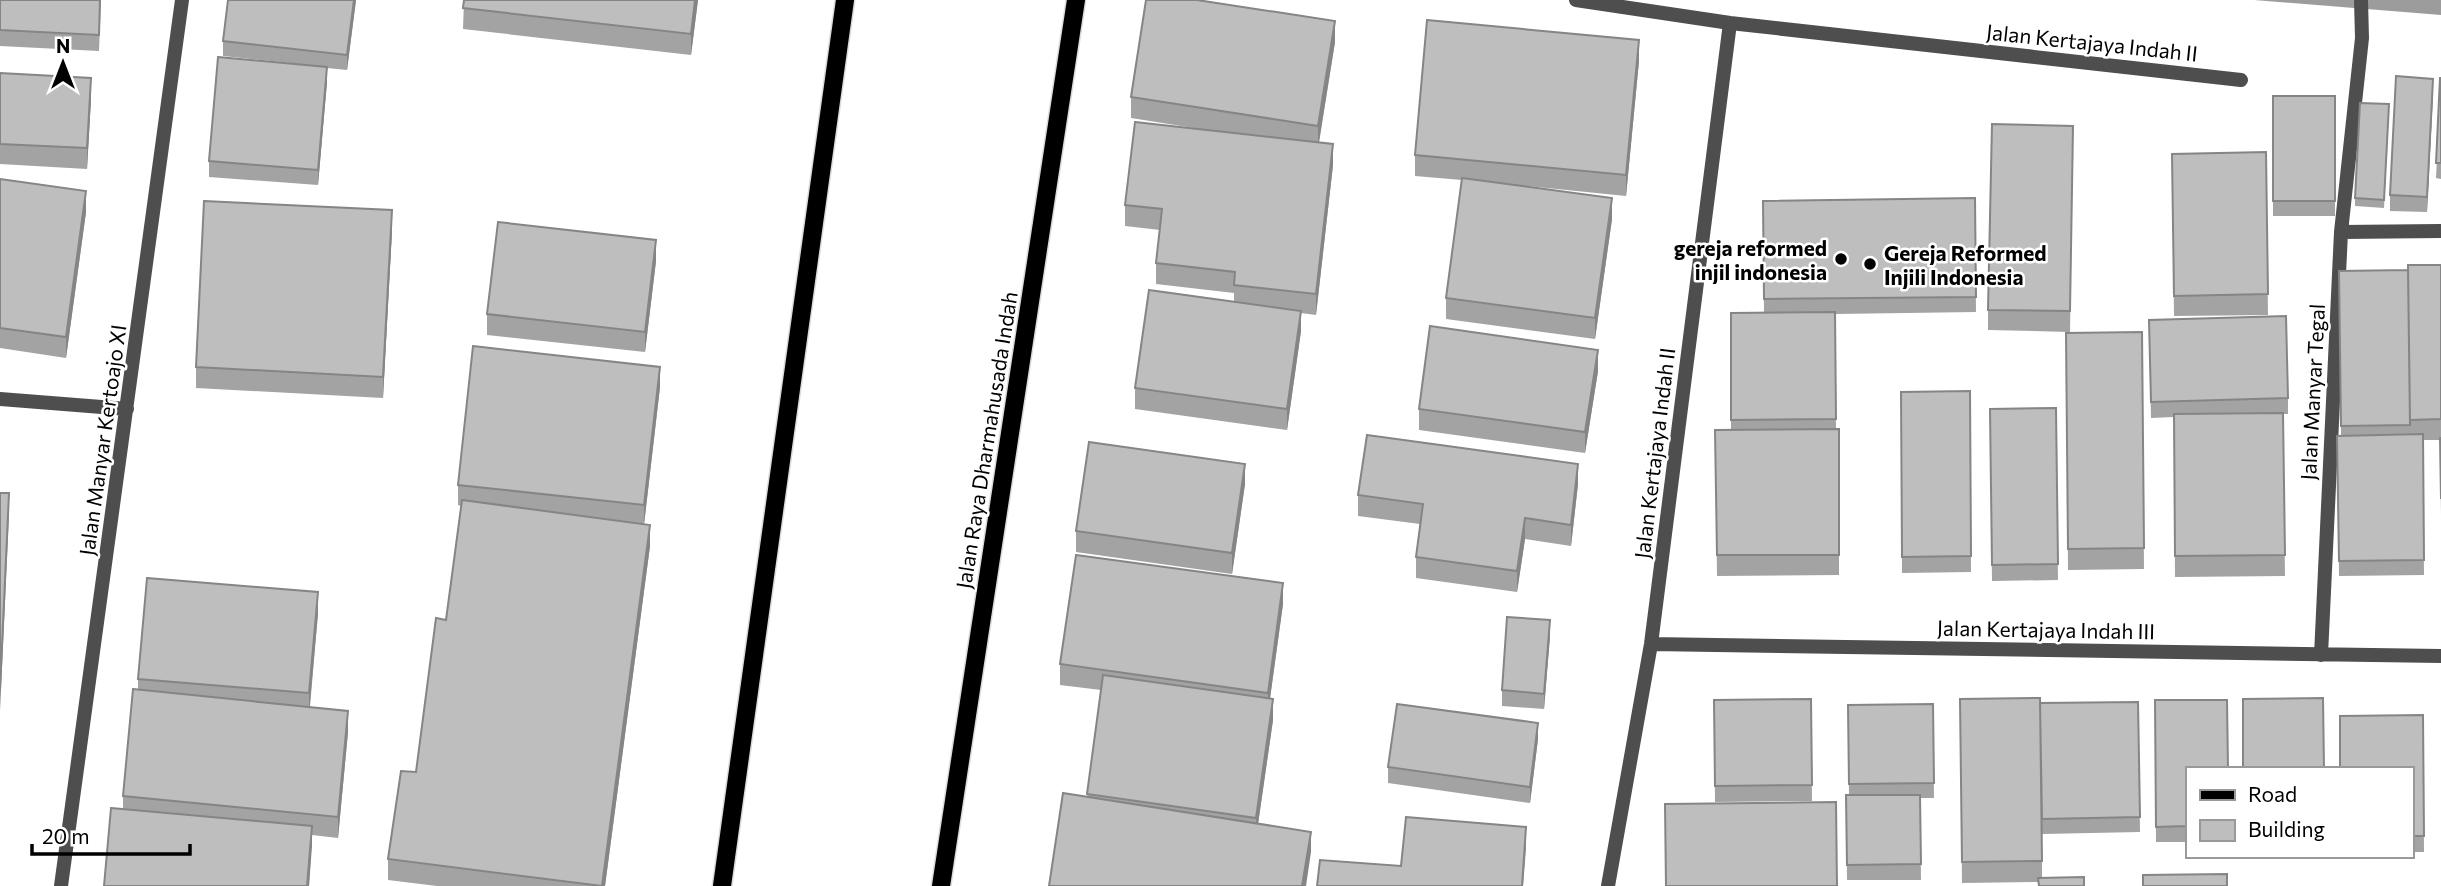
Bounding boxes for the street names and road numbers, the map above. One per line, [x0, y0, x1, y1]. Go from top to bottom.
street label: Jalan Kertajaya Indah II [1985, 18, 2199, 66]
street label: Jalan Raya Dharmahusada Indah [950, 290, 1022, 590]
street label: Jalan Manyar Tegal [2295, 303, 2329, 481]
street label: Jalan Manyar Kertoajo XI [73, 323, 131, 557]
street label: Jalan Kertajaya Indah II [1629, 346, 1679, 560]
street label: Jalan Kertajaya Indah III [1937, 615, 2155, 643]

